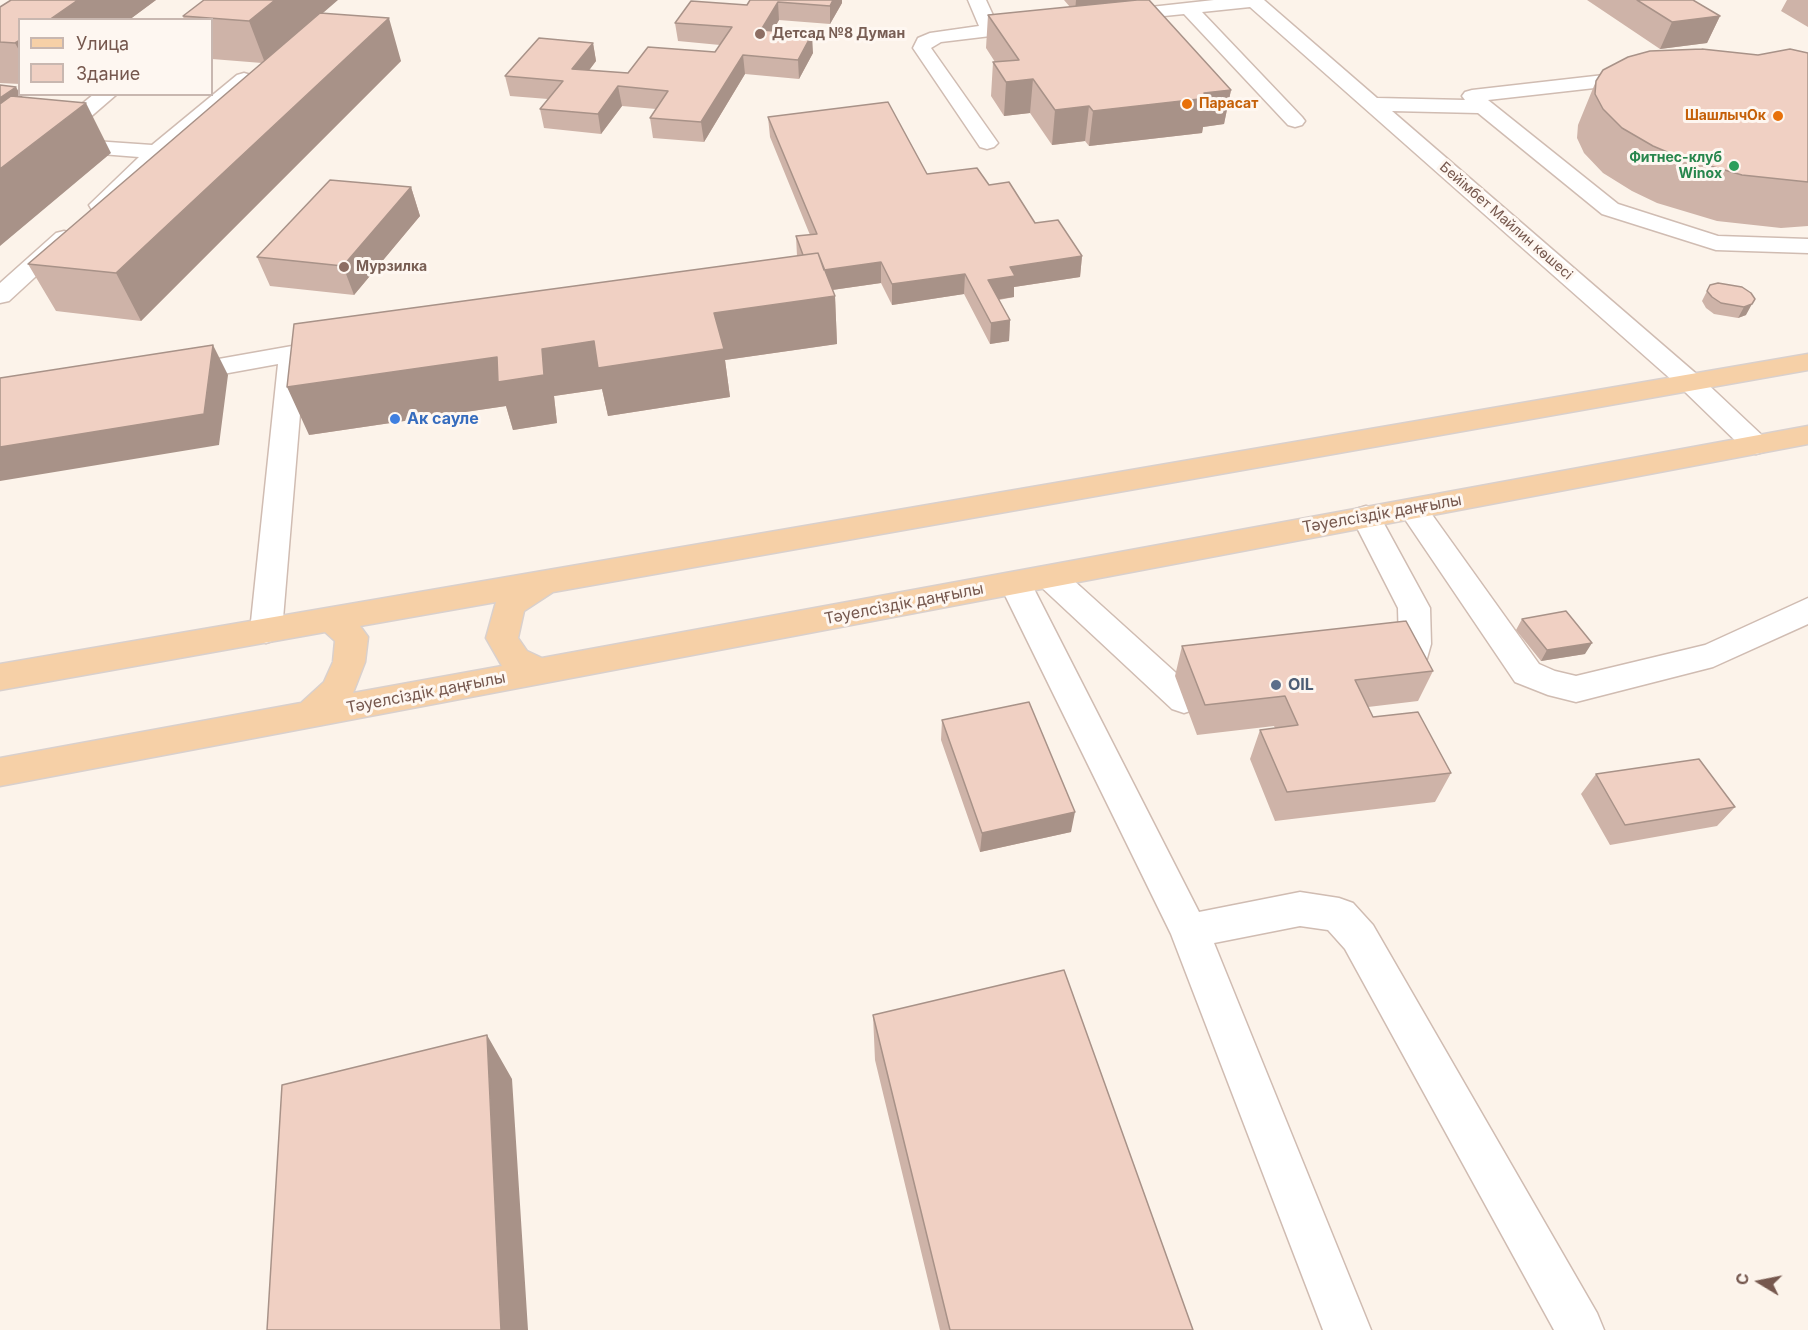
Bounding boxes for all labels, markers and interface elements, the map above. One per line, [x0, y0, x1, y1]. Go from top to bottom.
legend [18, 18, 213, 96]
place label: Детсад №8 Думан [772, 26, 905, 42]
marker: Детсад №8 Думан [753, 27, 767, 41]
text: Улица [76, 33, 129, 54]
text: Здание [76, 63, 140, 84]
place label: Парасат [1199, 96, 1258, 112]
marker: Парасат [1180, 97, 1194, 111]
place label: ШашлычОк [1685, 108, 1766, 124]
marker: ШашлычОк [1771, 109, 1785, 123]
place label: Фитнес-клуб Winox [1629, 150, 1722, 182]
street label: Бейімбет Майлин көшесі [1436, 159, 1576, 283]
marker: Фитнес-клуб Winox [1727, 159, 1741, 173]
place label: Мурзилка [356, 259, 427, 275]
marker: Мурзилка [337, 260, 351, 274]
place label: Ак сауле [407, 409, 479, 429]
marker: Ак сауле [388, 412, 402, 426]
street label: Тәуелсіздік даңғылы [1301, 491, 1463, 537]
street label: Тәуелсіздік даңғылы [823, 579, 985, 629]
street label: Тәуелсіздік даңғылы [345, 668, 507, 718]
place label: OIL [1288, 675, 1314, 695]
marker: OIL [1269, 678, 1283, 692]
north arrow [1730, 1252, 1790, 1312]
text: С [1731, 1271, 1753, 1286]

